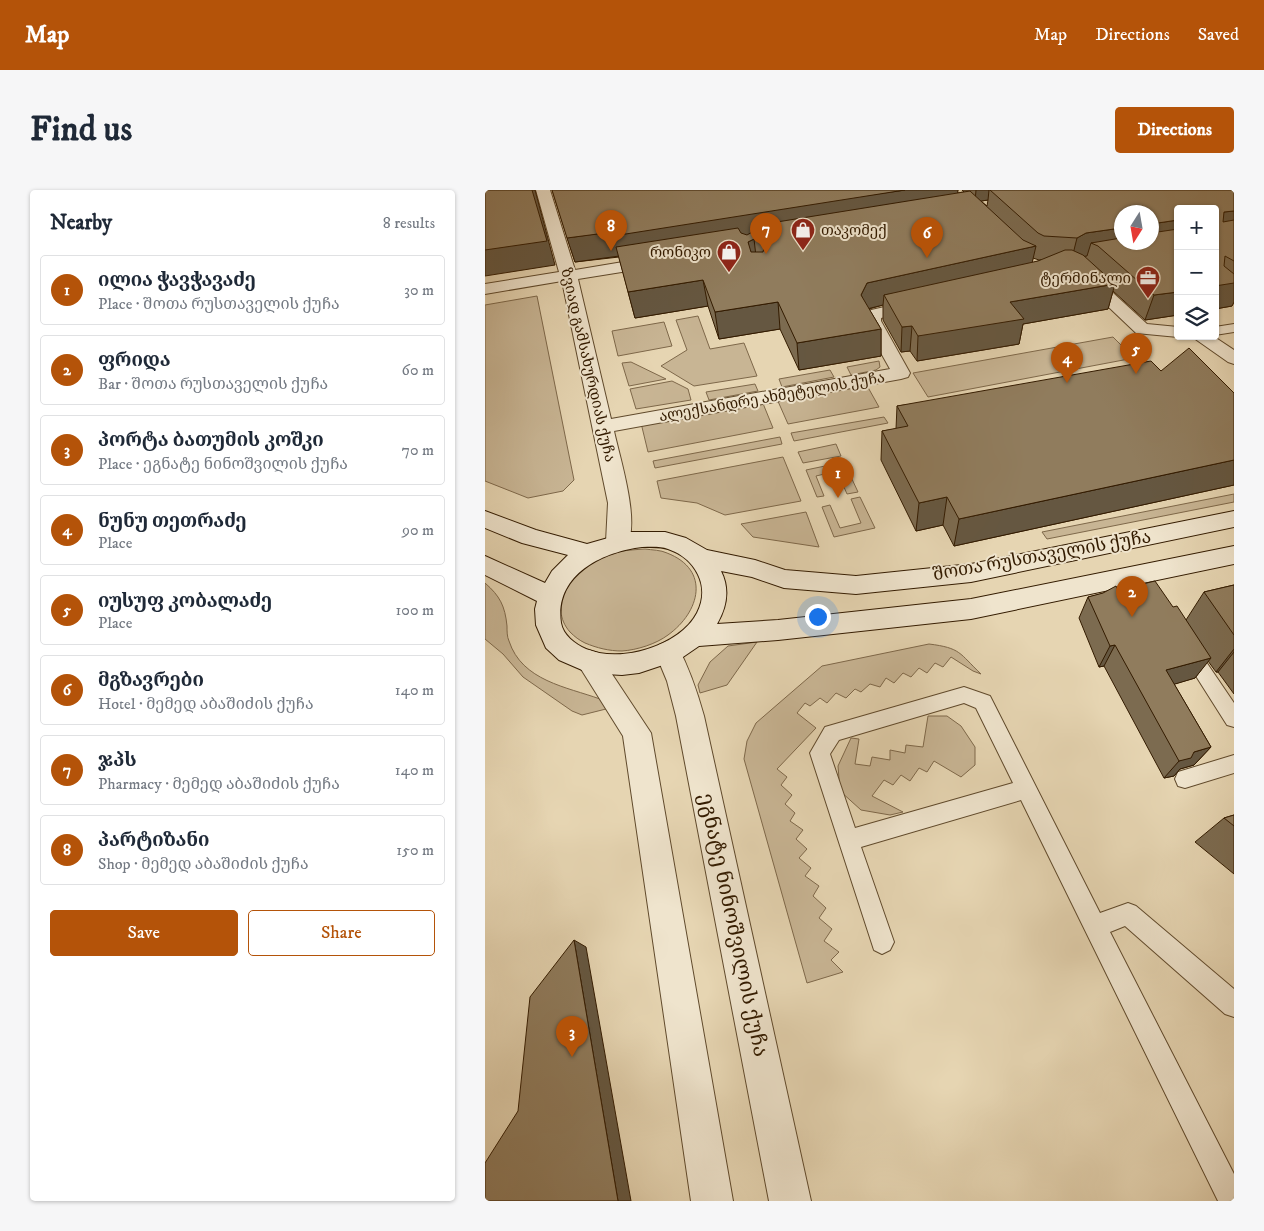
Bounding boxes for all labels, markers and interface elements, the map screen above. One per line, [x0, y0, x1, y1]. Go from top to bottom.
text: Map [25, 20, 69, 50]
text: Map [1034, 24, 1067, 46]
text: Directions [1095, 24, 1170, 46]
text: Saved [1198, 24, 1239, 46]
button: Directions [1115, 107, 1234, 153]
text: Find us [30, 108, 132, 152]
north arrow [1114, 205, 1159, 250]
map controls [1174, 205, 1219, 340]
button: + [1174, 205, 1219, 250]
text: Nearby [50, 210, 112, 236]
pin: 8 [595, 210, 627, 251]
text: 8 results [383, 213, 435, 233]
pin: 7 [750, 213, 782, 254]
shop icon: თაკომექ [790, 217, 816, 251]
pin: 6 [911, 217, 943, 258]
place label: თაკომექ [821, 221, 887, 240]
shop icon: რონიკო [716, 239, 742, 273]
place label: რონიკო [650, 243, 711, 262]
button: − [1174, 250, 1219, 295]
office icon: ტერმინალი [1135, 265, 1161, 299]
street label: ზვიად გამსახურდიას ქუჩა [556, 266, 620, 464]
text: ილია ჭავჭავაძე [98, 269, 256, 292]
place label: ტერმინალი [1040, 269, 1131, 288]
text: 1 [64, 280, 70, 300]
text: 30 m [404, 280, 434, 300]
text: Place · შოთა რუსთაველის ქუჩა [98, 294, 340, 314]
button: layers [1174, 295, 1219, 340]
pin: 5 [1120, 333, 1152, 374]
pin: 4 [1051, 342, 1083, 383]
text: ფრიდა [98, 349, 171, 372]
text: 2 [63, 360, 71, 380]
text: 60 m [402, 360, 434, 380]
street label: ალექსანდრე ახმეტელის ქუჩა [658, 368, 886, 426]
text: Bar · შოთა რუსთაველის ქუჩა [98, 374, 328, 394]
text: პორტა ბათუმის კოშკი [98, 429, 324, 452]
text: 3 [64, 440, 70, 460]
text: 70 m [402, 440, 434, 460]
text: Place · ეგნატე ნინოშვილის ქუჩა [98, 454, 348, 474]
pin: 1 [822, 457, 854, 498]
text: ნუნუ თეთრაძე [98, 510, 247, 533]
text: 4 [62, 520, 72, 540]
text: 90 m [402, 520, 434, 540]
street label: შოთა რუსთაველის ქუჩა [931, 526, 1153, 586]
text: Place [98, 533, 132, 553]
pin: 2 [1116, 576, 1148, 617]
text: იუსუფ კობალაძე [98, 590, 272, 613]
text: 5 [63, 600, 71, 620]
text: 100 m [396, 600, 434, 620]
your location [805, 604, 831, 630]
text: Place [98, 613, 132, 633]
text: მგზავრები [98, 669, 204, 692]
text: 6 [63, 680, 71, 700]
text: 140 m [395, 680, 434, 700]
text: Hotel · მემედ აბაშიძის ქუჩა [98, 694, 314, 714]
text: ჯპს [98, 749, 137, 772]
text: 7 [63, 760, 71, 780]
text: 140 m [395, 760, 434, 780]
text: Pharmacy · მემედ აბაშიძის ქუჩა [98, 774, 340, 794]
street label: ეგნატე ნინოშვილის ქუჩა [692, 791, 774, 1059]
text: პარტიზანი [98, 829, 209, 852]
text: 8 [63, 840, 71, 860]
text: 150 m [396, 840, 434, 860]
text: Shop · მემედ აბაშიძის ქუჩა [98, 854, 309, 874]
button: Save [50, 910, 238, 956]
button: Share [248, 910, 435, 956]
pin: 3 [556, 1016, 588, 1057]

